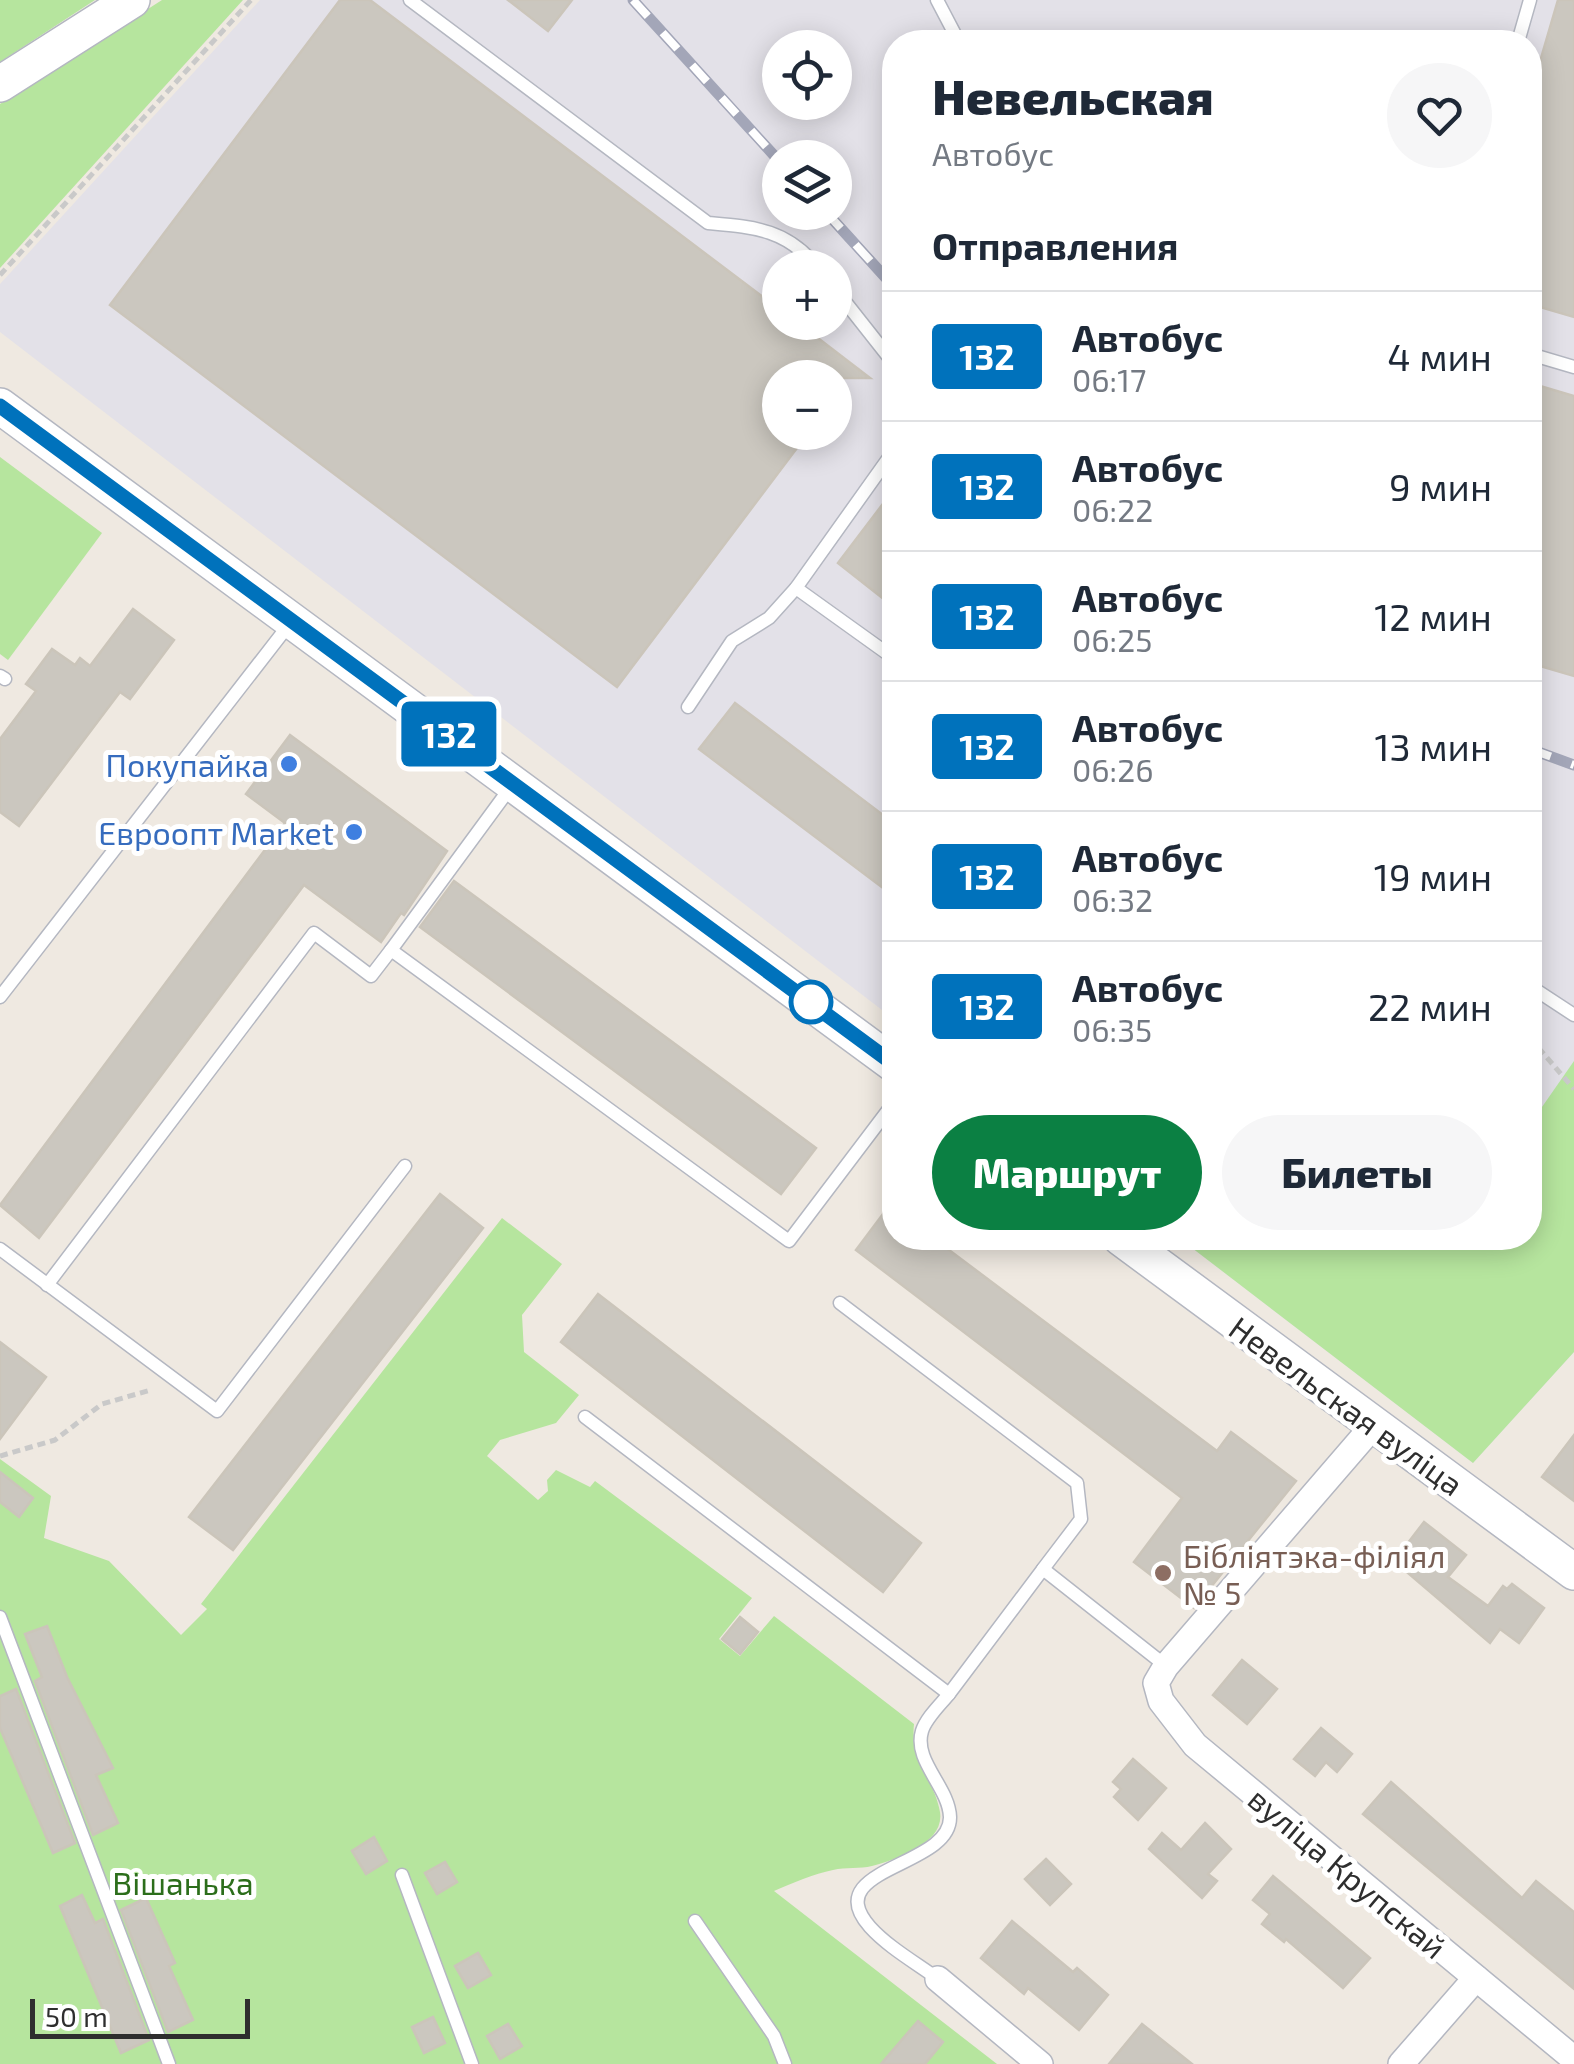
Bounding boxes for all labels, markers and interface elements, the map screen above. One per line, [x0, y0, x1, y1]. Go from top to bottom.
map controls [762, 30, 852, 450]
button: locate [762, 30, 852, 120]
button: heart [1387, 63, 1492, 168]
text: Невельская [932, 67, 1214, 125]
text: Автобус [932, 134, 1054, 172]
button: layers [762, 140, 852, 230]
text: Отправления [932, 222, 1179, 268]
button: + [762, 250, 852, 340]
text: Автобус [1072, 314, 1223, 360]
text: 4 мин [1387, 333, 1492, 379]
text: 132 [959, 335, 1015, 377]
button: − [762, 360, 852, 450]
text: 06:17 [1072, 360, 1146, 398]
text: Автобус [1072, 444, 1223, 490]
text: 9 мин [1389, 463, 1492, 509]
text: 132 [959, 465, 1015, 507]
text: 06:22 [1072, 490, 1153, 528]
text: Автобус [1072, 574, 1223, 620]
text: 12 мин [1374, 593, 1492, 639]
text: 132 [959, 595, 1015, 637]
text: 06:25 [1072, 620, 1152, 658]
line badge: 132 [392, 702, 506, 766]
text: Автобус [1072, 704, 1223, 750]
text: 132 [421, 713, 477, 755]
text: 13 мин [1374, 723, 1492, 769]
text: 132 [959, 725, 1015, 767]
place label: Покупайка [105, 745, 269, 784]
text: 06:26 [1072, 750, 1153, 788]
marker: Покупайка [278, 753, 300, 775]
place label: Евроопт Market [98, 813, 334, 851]
marker: Евроопт Market [343, 821, 365, 843]
text: Автобус [1072, 834, 1223, 880]
text: 19 мин [1374, 853, 1492, 899]
text: 132 [959, 855, 1015, 897]
text: 06:32 [1072, 880, 1153, 918]
text: Автобус [1072, 964, 1223, 1010]
unlabelled marker [790, 981, 832, 1023]
text: 22 мин [1368, 983, 1492, 1029]
text: 132 [959, 985, 1015, 1027]
text: 06:35 [1072, 1010, 1152, 1048]
button: Маршрут [932, 1115, 1202, 1230]
button: Билеты [1222, 1115, 1492, 1230]
street label: Невельская вуліца [1222, 1308, 1471, 1503]
place label: Бібліятэка-філіял № 5 [1183, 1536, 1445, 1611]
marker: Бібліятэка-філіял № 5 [1152, 1562, 1174, 1584]
street label: вуліца Крупскай [1241, 1778, 1454, 1966]
park label: Вішанька [112, 1863, 254, 1901]
scale bar [30, 1994, 250, 2038]
text: 50 m [45, 1999, 108, 2033]

